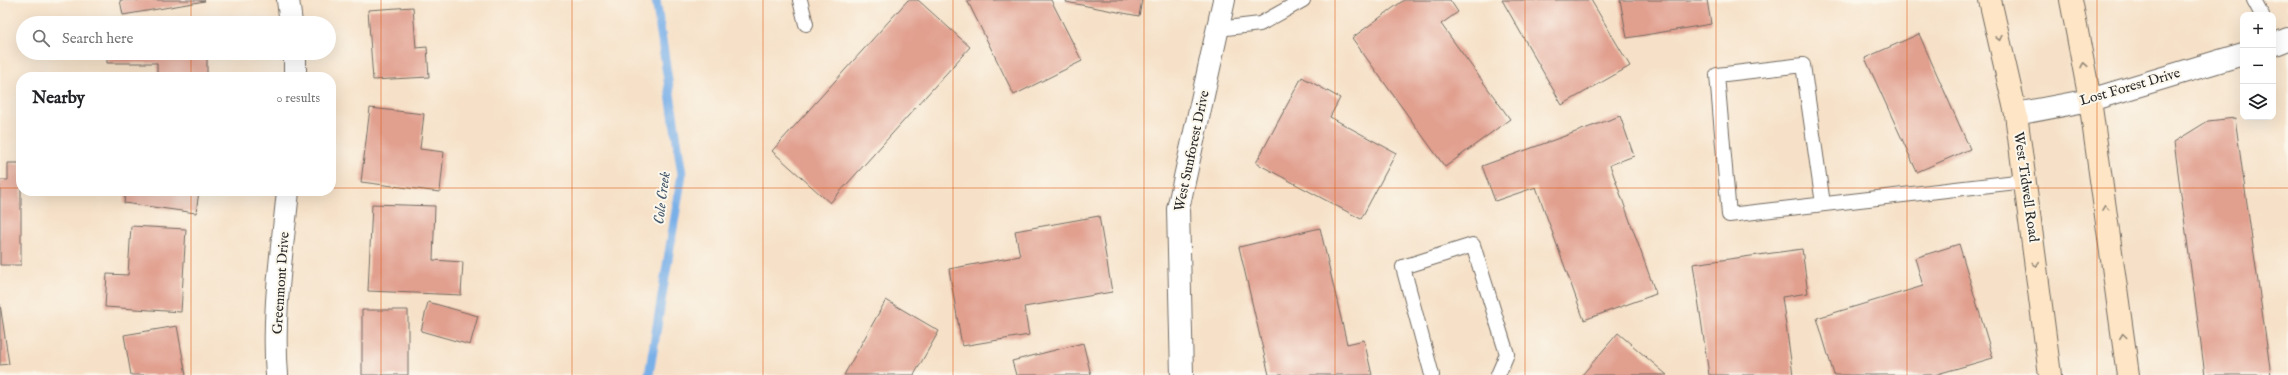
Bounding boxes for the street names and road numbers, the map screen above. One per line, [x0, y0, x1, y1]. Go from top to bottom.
street label: Lost Forest Drive [2078, 64, 2183, 110]
street label: West Sunforest Drive [1170, 88, 1214, 213]
street label: West Tidwell Road [2009, 131, 2043, 244]
street label: Greenmont Drive [268, 231, 294, 335]

